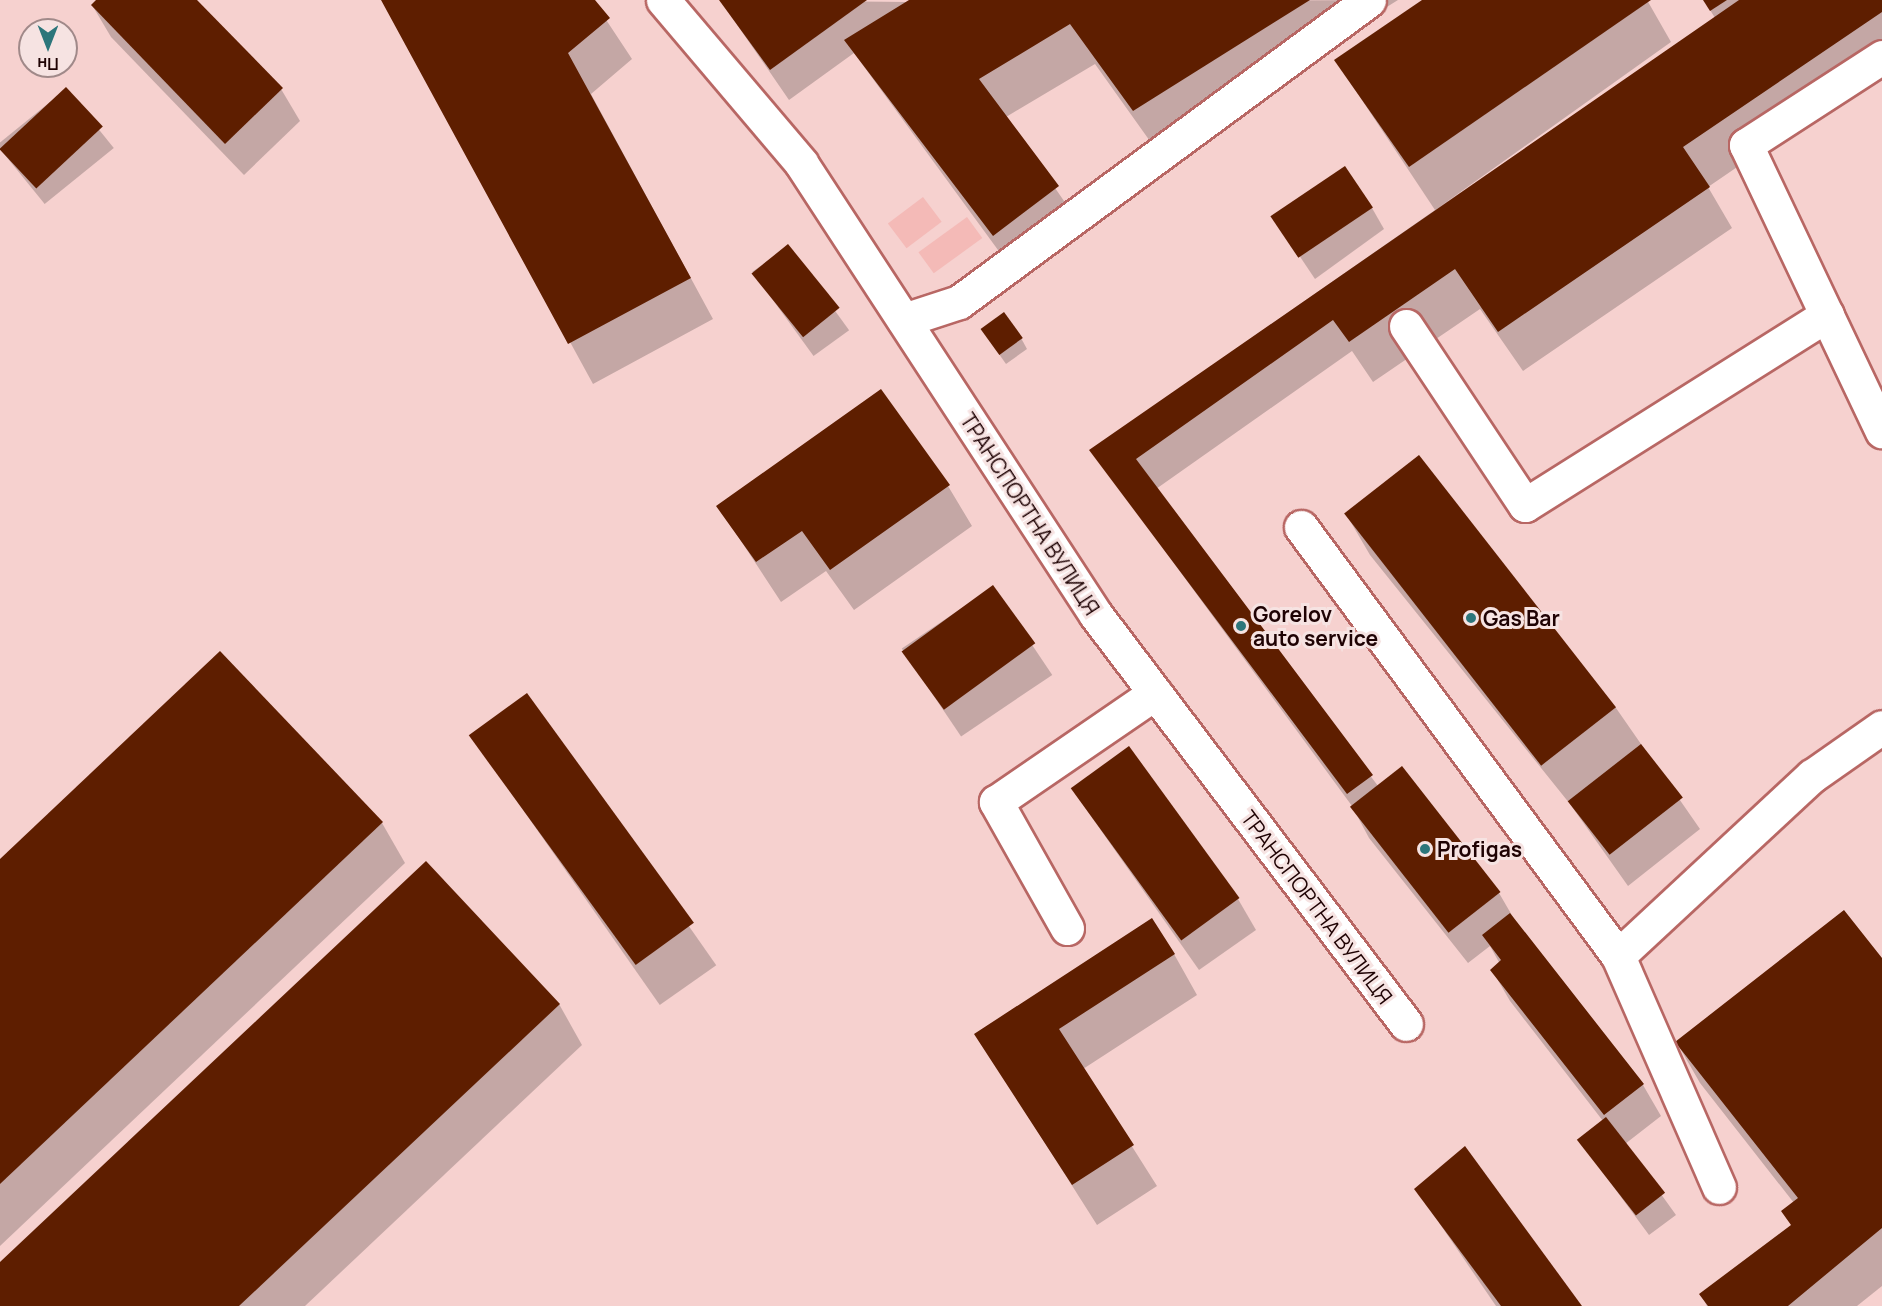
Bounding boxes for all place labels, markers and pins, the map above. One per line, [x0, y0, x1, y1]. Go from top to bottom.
place label: Gorelov auto service [1253, 601, 1378, 651]
place label: Gas Bar [1483, 605, 1560, 631]
marker: Gas Bar [1464, 611, 1478, 625]
marker: Gorelov auto service [1234, 619, 1248, 633]
place label: Profigas [1437, 836, 1522, 862]
marker: Profigas [1418, 842, 1432, 856]

